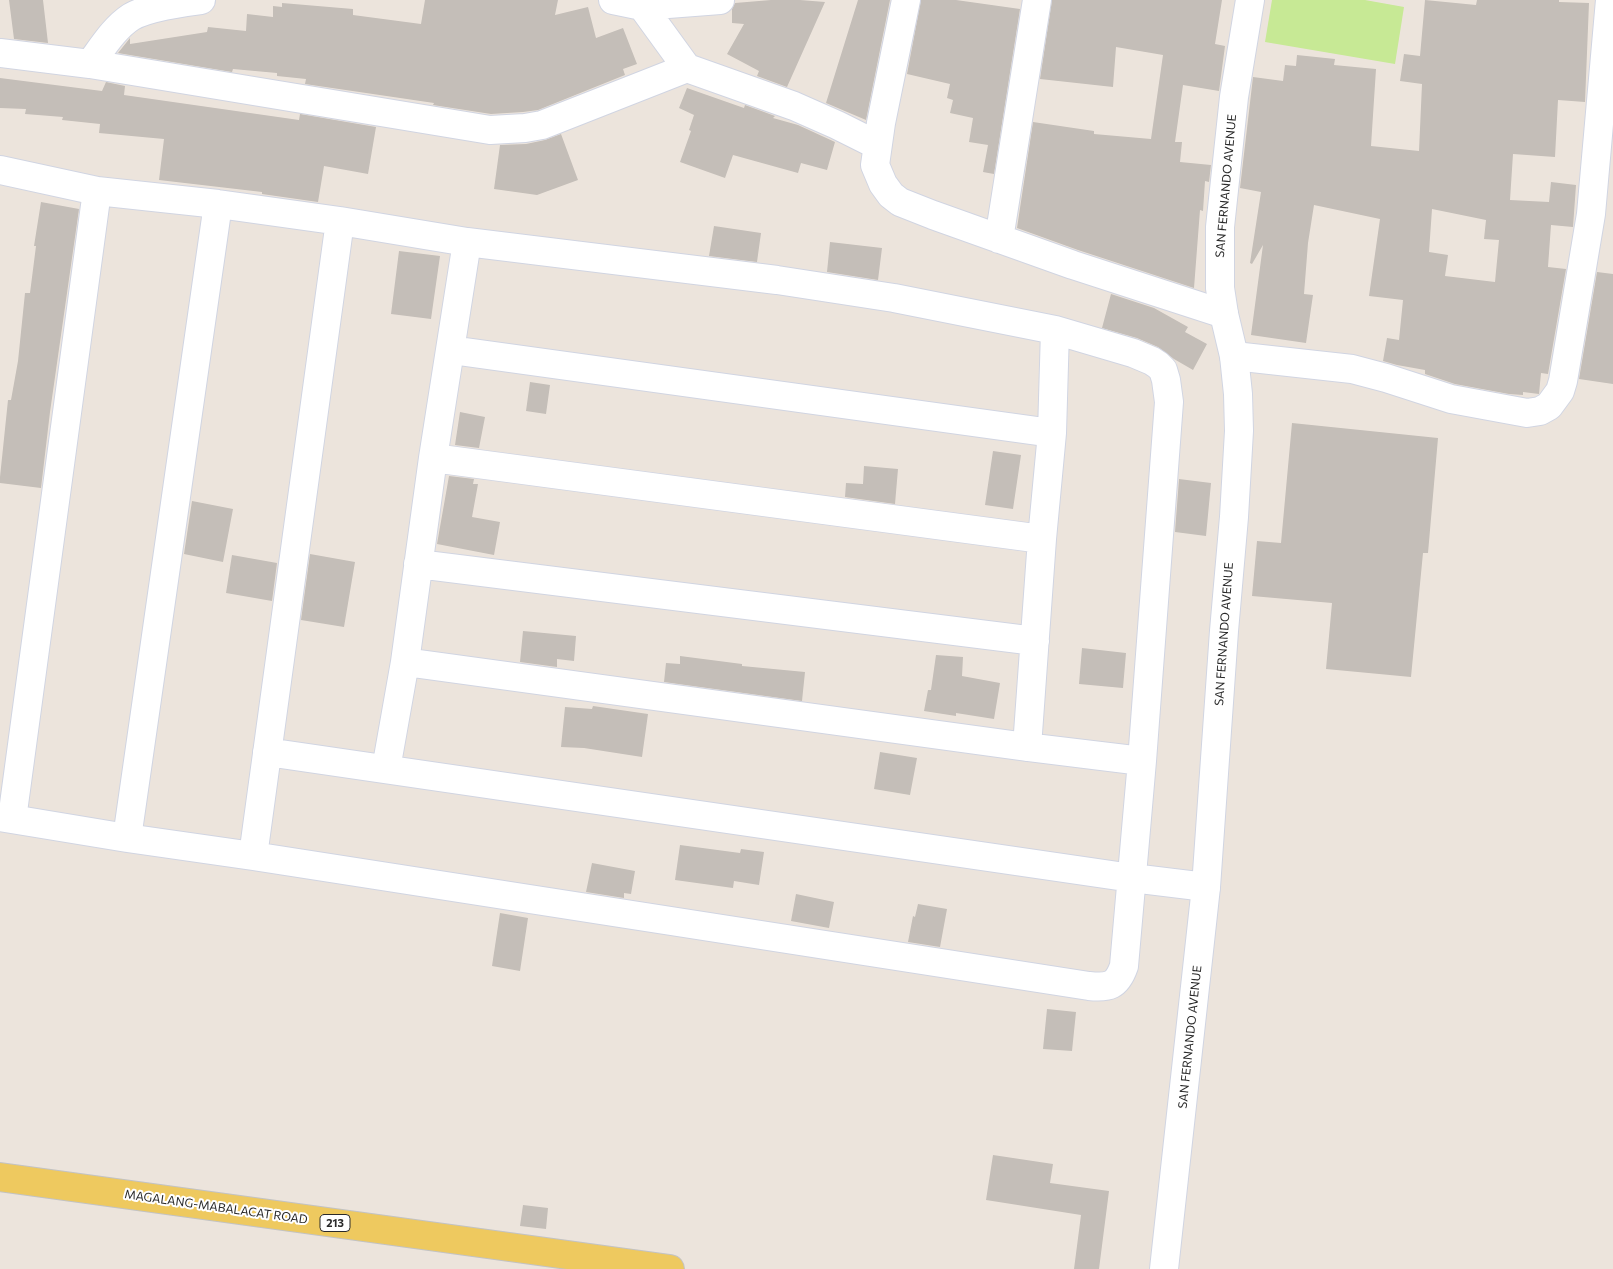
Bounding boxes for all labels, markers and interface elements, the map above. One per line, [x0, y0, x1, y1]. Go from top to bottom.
street label: SAN FERNANDO AVENUE [1213, 114, 1239, 258]
street label: SAN FERNANDO AVENUE [1212, 562, 1236, 706]
street label: SAN FERNANDO AVENUE [1175, 965, 1205, 1109]
street label: MAGALANG-MABALACAT ROAD [123, 1187, 309, 1227]
road number: 213 [320, 1214, 350, 1232]

